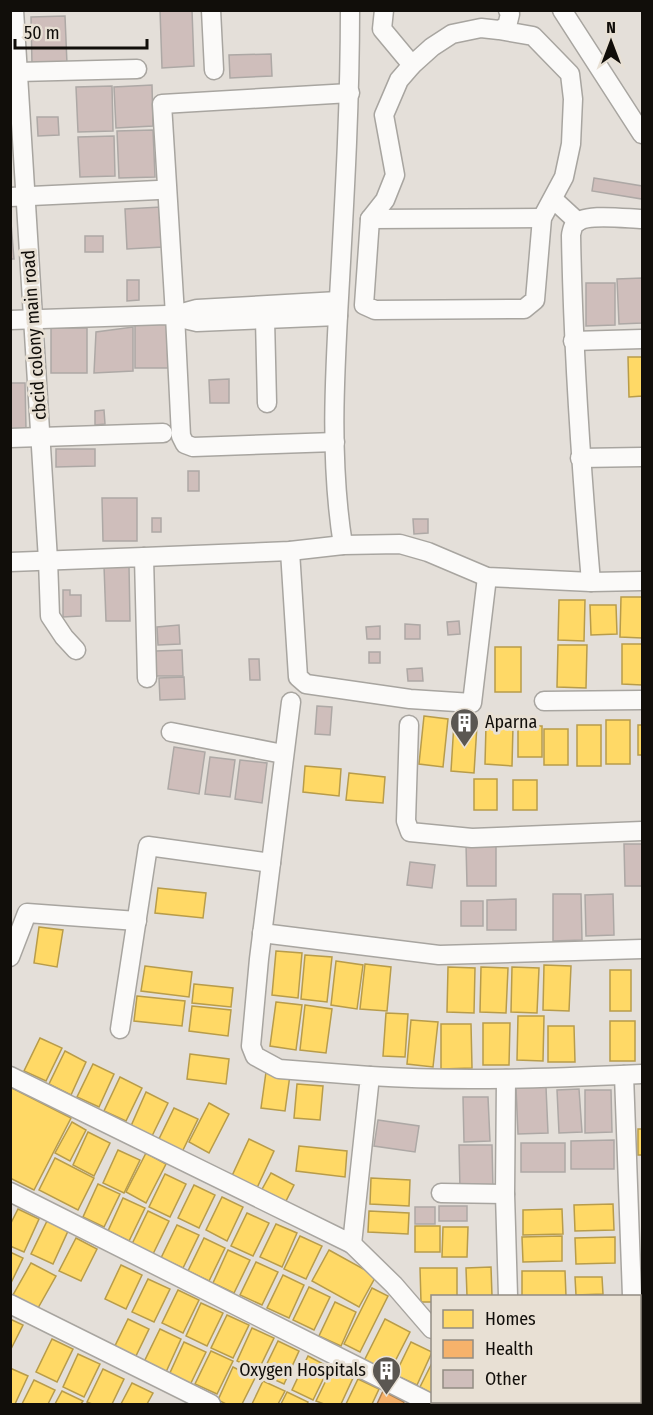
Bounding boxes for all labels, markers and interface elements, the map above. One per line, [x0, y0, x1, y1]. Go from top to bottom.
scale bar [15, 12, 147, 50]
north arrow [581, 12, 641, 72]
text: N [606, 18, 616, 37]
text: 50 m [24, 22, 60, 44]
street label: cbcid colony main road [17, 249, 51, 421]
building icon: Aparna [448, 706, 480, 748]
place label: Aparna [485, 711, 537, 733]
legend [431, 1295, 641, 1403]
text: Homes [485, 1308, 536, 1330]
text: Health [485, 1338, 533, 1360]
building icon: Oxygen Hospitals [371, 1354, 403, 1396]
place label: Oxygen Hospitals [239, 1359, 366, 1381]
text: Other [485, 1368, 528, 1390]

